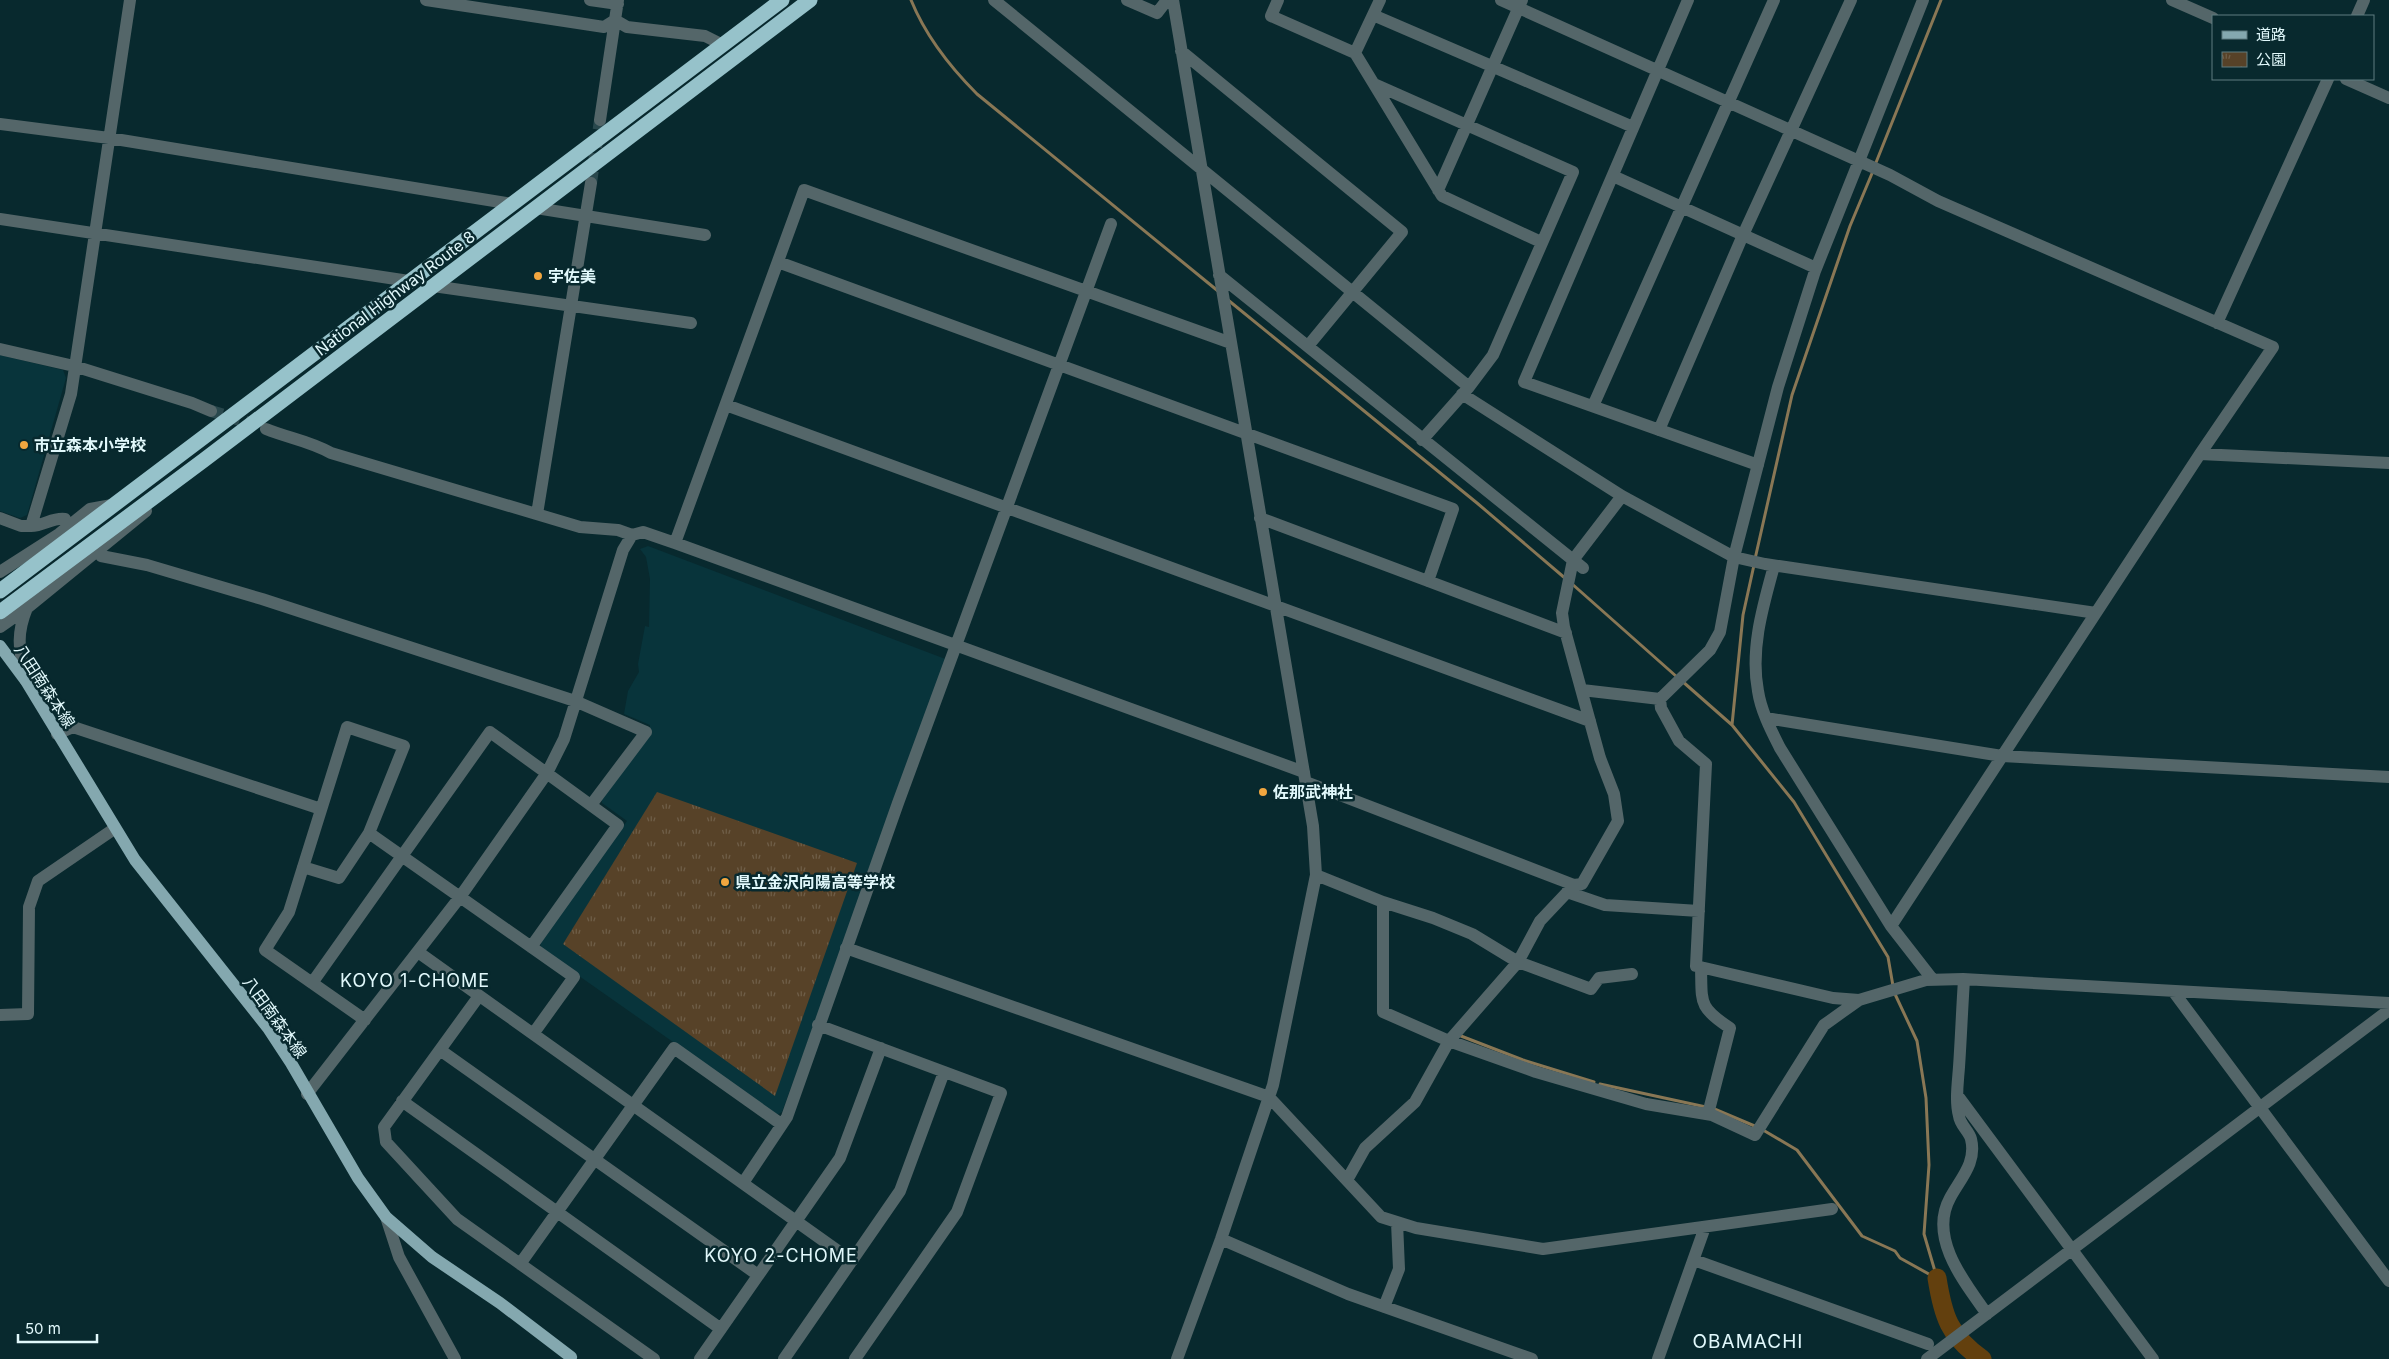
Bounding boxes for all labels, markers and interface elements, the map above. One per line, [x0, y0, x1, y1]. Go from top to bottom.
legend [2212, 15, 2374, 80]
text: 道路 [2256, 25, 2286, 44]
text: 公園 [2256, 50, 2286, 69]
street label: National Highway Route 8 [311, 226, 479, 360]
place label: 宇佐美 [548, 266, 596, 286]
marker: 宇佐美 [532, 270, 544, 282]
place label: 市立森本小学校 [34, 435, 146, 455]
marker: 市立森本小学校 [18, 439, 30, 451]
street label: 八田南森本線 [10, 640, 80, 732]
place label: 佐那武神社 [1272, 782, 1353, 802]
marker: 佐那武神社 [1257, 786, 1269, 798]
place label: 県立金沢向陽高等学校 [735, 872, 895, 892]
marker: 県立金沢向陽高等学校 [719, 876, 731, 888]
district label: KOYO 1-CHOME [340, 970, 490, 991]
street label: 八田南森本線 [239, 972, 311, 1062]
district label: KOYO 2-CHOME [704, 1245, 858, 1266]
scale bar [18, 1312, 96, 1344]
text: 50 m [25, 1319, 61, 1338]
district label: OBAMACHI [1693, 1330, 1803, 1353]

